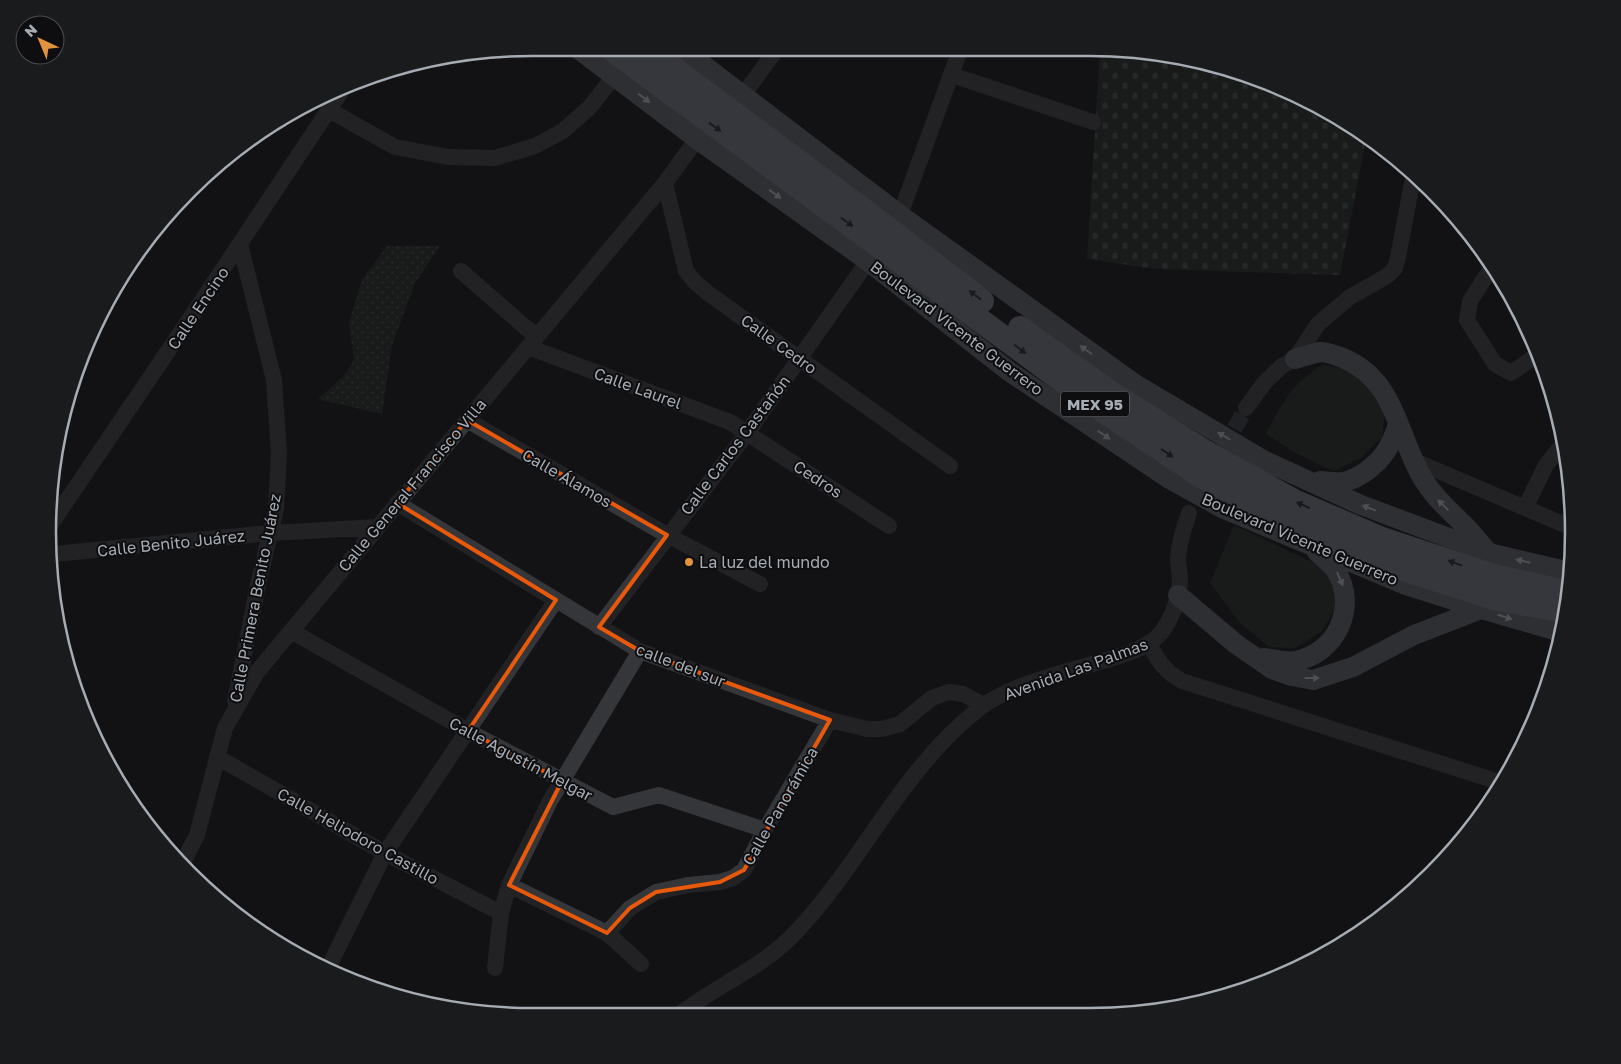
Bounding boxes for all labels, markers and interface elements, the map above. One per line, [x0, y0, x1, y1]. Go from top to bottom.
north arrow [15, 15, 65, 65]
text: N [21, 20, 40, 40]
one-way arrow [637, 93, 650, 104]
one-way arrow [708, 121, 721, 132]
one-way arrow [768, 189, 781, 200]
one-way arrow [840, 217, 854, 227]
street label: Boulevard Vicente Guerrero [867, 256, 1047, 400]
street label: Calle Encino [163, 263, 233, 353]
one-way arrow [969, 290, 982, 301]
street label: Calle Cedro [737, 310, 821, 378]
one-way arrow [1013, 343, 1026, 354]
one-way arrow [1080, 345, 1093, 355]
street label: Calle Laurel [591, 363, 685, 413]
street label: Calle Carlos Castañón [676, 371, 794, 519]
road number: MEX 95 [1061, 392, 1129, 416]
street label: Calle General Francisco Villa [334, 394, 490, 576]
one-way arrow [1097, 430, 1110, 440]
one-way arrow [1216, 432, 1231, 440]
street label: Calle Álamos [519, 444, 615, 512]
one-way arrow [1160, 449, 1174, 458]
street label: Cedros [790, 456, 846, 502]
street label: Boulevard Vicente Guerrero [1199, 489, 1401, 589]
street label: Calle Primera Benito Juárez [225, 492, 285, 704]
one-way arrow [1437, 499, 1449, 511]
one-way arrow [1296, 500, 1310, 508]
one-way arrow [1361, 504, 1376, 512]
street label: Calle Benito Juárez [96, 525, 246, 561]
place label: La luz del mundo [699, 552, 830, 572]
marker: La luz del mundo [683, 556, 695, 568]
one-way arrow [1515, 557, 1530, 565]
one-way arrow [1447, 559, 1462, 567]
one-way arrow [1337, 572, 1345, 586]
one-way arrow [1497, 613, 1512, 621]
street label: Avenida Las Palmas [1001, 634, 1151, 704]
street label: calle del sur [634, 639, 728, 691]
one-way arrow [1304, 674, 1320, 682]
street label: Calle Agustín Melgar [446, 713, 596, 805]
street label: Calle Panorámica [738, 743, 822, 869]
street label: Calle Heliodoro Castillo [274, 783, 442, 889]

